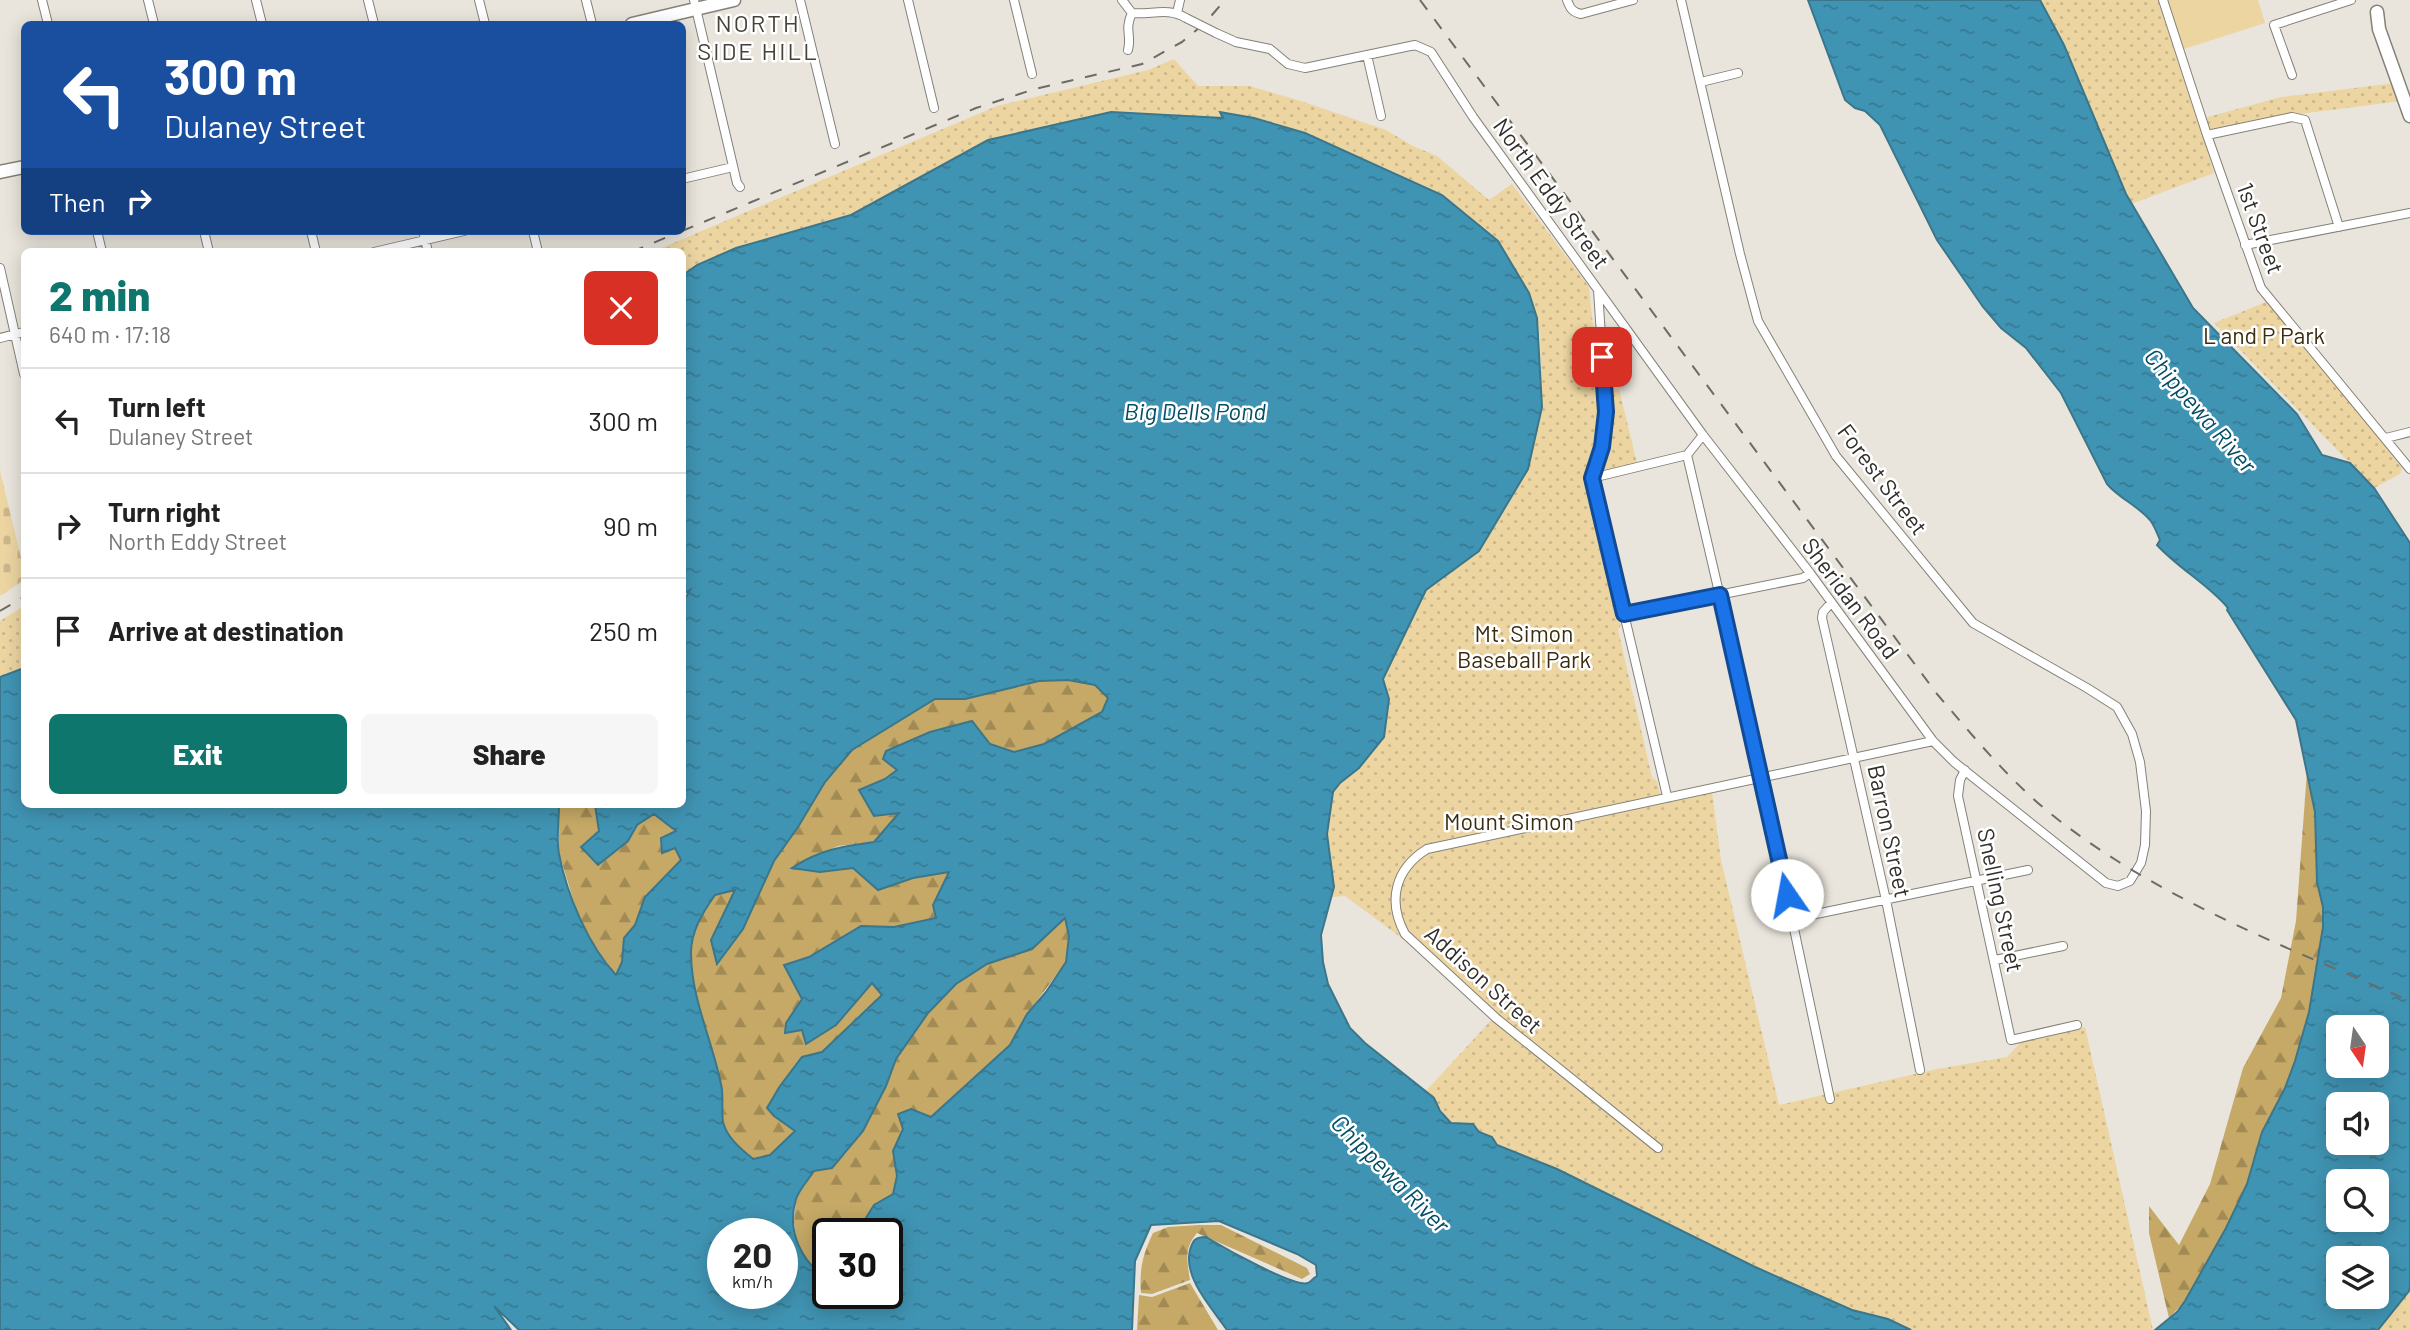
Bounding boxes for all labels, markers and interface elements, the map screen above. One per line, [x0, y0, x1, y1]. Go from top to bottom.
district label: NORTH SIDE HILL [697, 8, 819, 65]
text: 300 m [164, 46, 297, 105]
icon: left [49, 49, 140, 140]
text: Dulaney Street [164, 106, 366, 144]
street label: North Eddy Street [1488, 112, 1616, 274]
street label: 1st Street [2232, 179, 2290, 277]
icon: right [120, 182, 158, 220]
text: Then [49, 186, 106, 217]
text: 2 min [49, 269, 150, 319]
button: close [584, 271, 658, 345]
text: 640 m · 17:18 [49, 320, 171, 348]
park label: L and P Park [2203, 321, 2325, 349]
pin [1572, 327, 1632, 387]
icon: arrive [1583, 338, 1621, 376]
water label: Chippewa River [2139, 342, 2264, 479]
text: Turn left [108, 391, 206, 422]
water label: Big Dells Pond [1124, 396, 1266, 425]
icon: left [49, 402, 87, 440]
text: 300 m [589, 405, 658, 436]
street label: Forest Street [1832, 418, 1934, 540]
text: Dulaney Street [108, 422, 253, 450]
text: Turn right [108, 496, 221, 527]
icon: right [49, 507, 87, 545]
text: 90 m [603, 510, 658, 541]
text: North Eddy Street [108, 527, 287, 555]
street label: Sheridan Road [1796, 532, 1906, 664]
icon: arrive [49, 612, 87, 650]
text: Arrive at destination [108, 615, 344, 646]
text: 250 m [589, 615, 658, 646]
park label: Mt. Simon Baseball Park [1457, 619, 1591, 673]
button: Exit [49, 714, 347, 794]
button: Share [361, 714, 658, 794]
street label: Barron Street [1862, 762, 1918, 900]
park label: Mount Simon [1444, 807, 1574, 835]
street label: Snelling Street [1972, 825, 2030, 975]
position arrow [1750, 858, 1824, 932]
street label: Addison Street [1420, 919, 1548, 1039]
north arrow [2326, 1015, 2389, 1078]
map controls [2326, 1015, 2389, 1309]
button: sound [2326, 1092, 2389, 1155]
water label: Chippewa River [1326, 1108, 1457, 1239]
button: search [2326, 1169, 2389, 1232]
speed limit sign: 30 [812, 1218, 903, 1309]
text: 20 [733, 1233, 772, 1275]
button: layers [2326, 1246, 2389, 1309]
text: km/h [732, 1270, 773, 1292]

